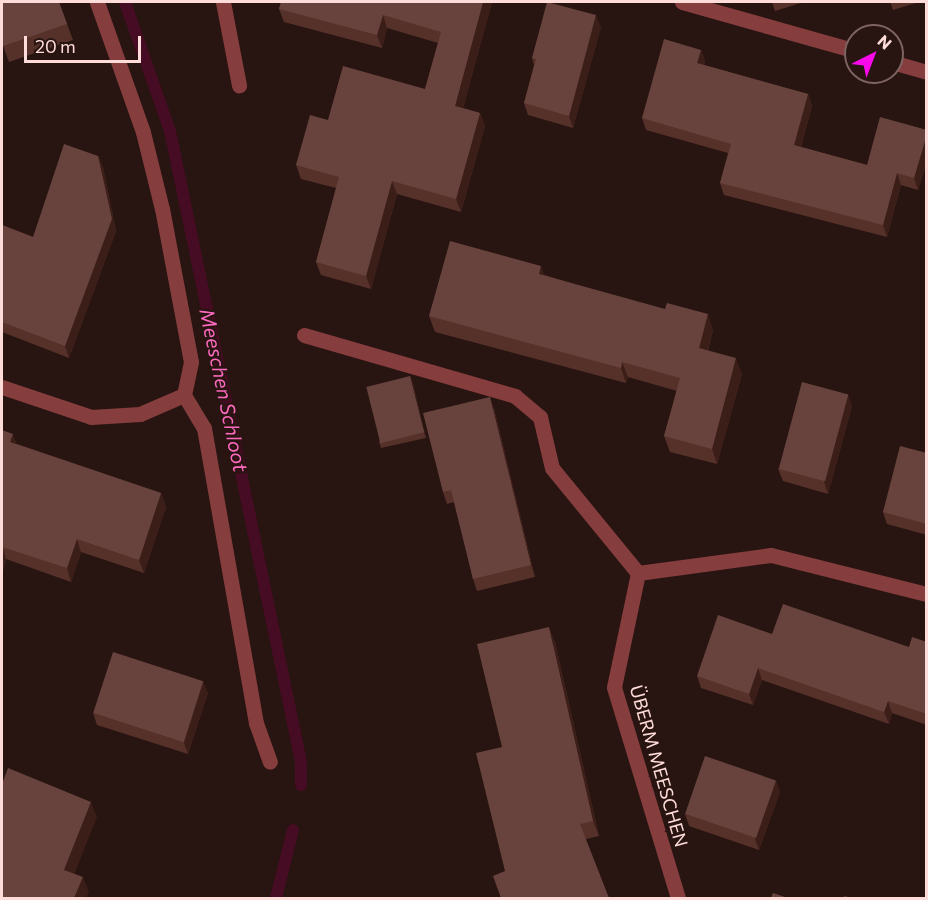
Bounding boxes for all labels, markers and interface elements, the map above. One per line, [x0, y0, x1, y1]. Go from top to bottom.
scale bar [27, 24, 144, 62]
north arrow [844, 24, 904, 84]
text: N [874, 31, 896, 53]
text: 20 m [35, 35, 76, 57]
water label: Meeschen Schloot [195, 306, 253, 474]
street label: ÜBERM MEESCHEN [626, 683, 692, 849]

